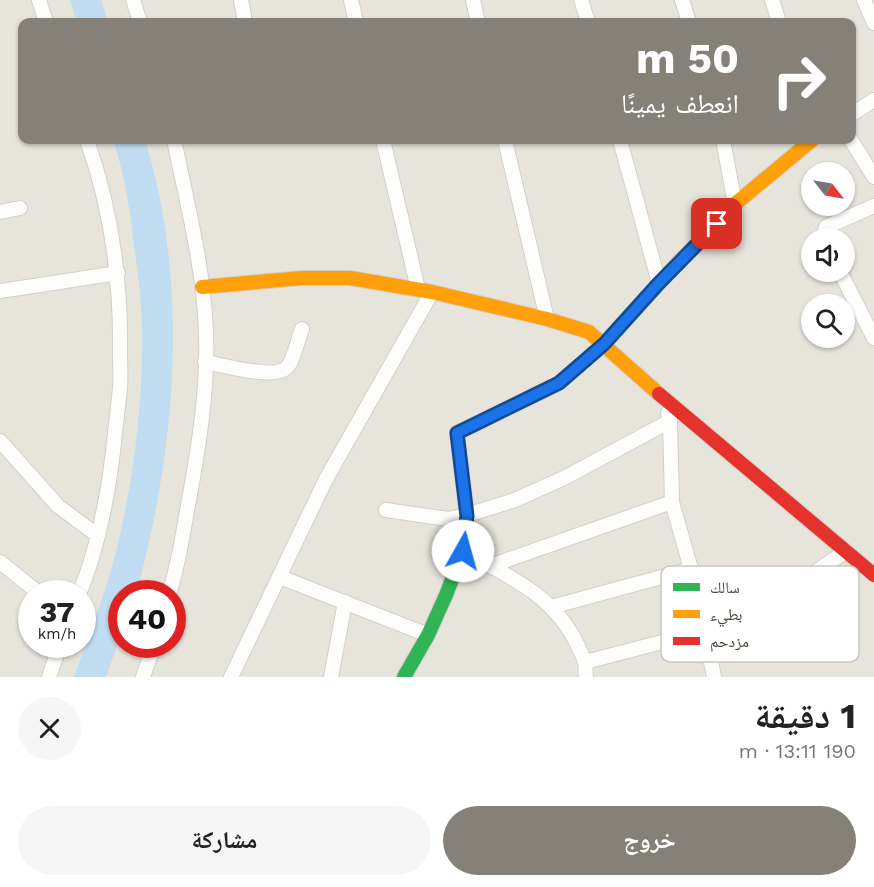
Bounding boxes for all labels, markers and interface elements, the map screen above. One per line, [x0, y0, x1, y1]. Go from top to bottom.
text: 50 m [636, 34, 739, 83]
icon: right [760, 42, 838, 120]
text: انعطف يمينًا [621, 88, 739, 120]
north arrow [801, 162, 855, 216]
map controls [801, 162, 855, 348]
pin [691, 198, 742, 249]
icon: arrive [700, 207, 733, 240]
button: sound [801, 228, 855, 282]
button: search [801, 294, 855, 348]
position arrow [431, 519, 495, 583]
legend [661, 566, 859, 662]
text: سالك [710, 578, 740, 597]
speed limit sign: 40 [108, 580, 186, 658]
text: 37 [39, 594, 75, 629]
text: بطيء [710, 605, 742, 627]
text: km/h [38, 625, 76, 643]
text: مزدحم [710, 632, 749, 652]
text: 1 دقيقة [755, 695, 856, 737]
button: close [18, 697, 81, 760]
text: 190 m · 13:11 [739, 739, 856, 763]
button: مشاركة [18, 806, 431, 875]
button: خروج [443, 806, 856, 875]

